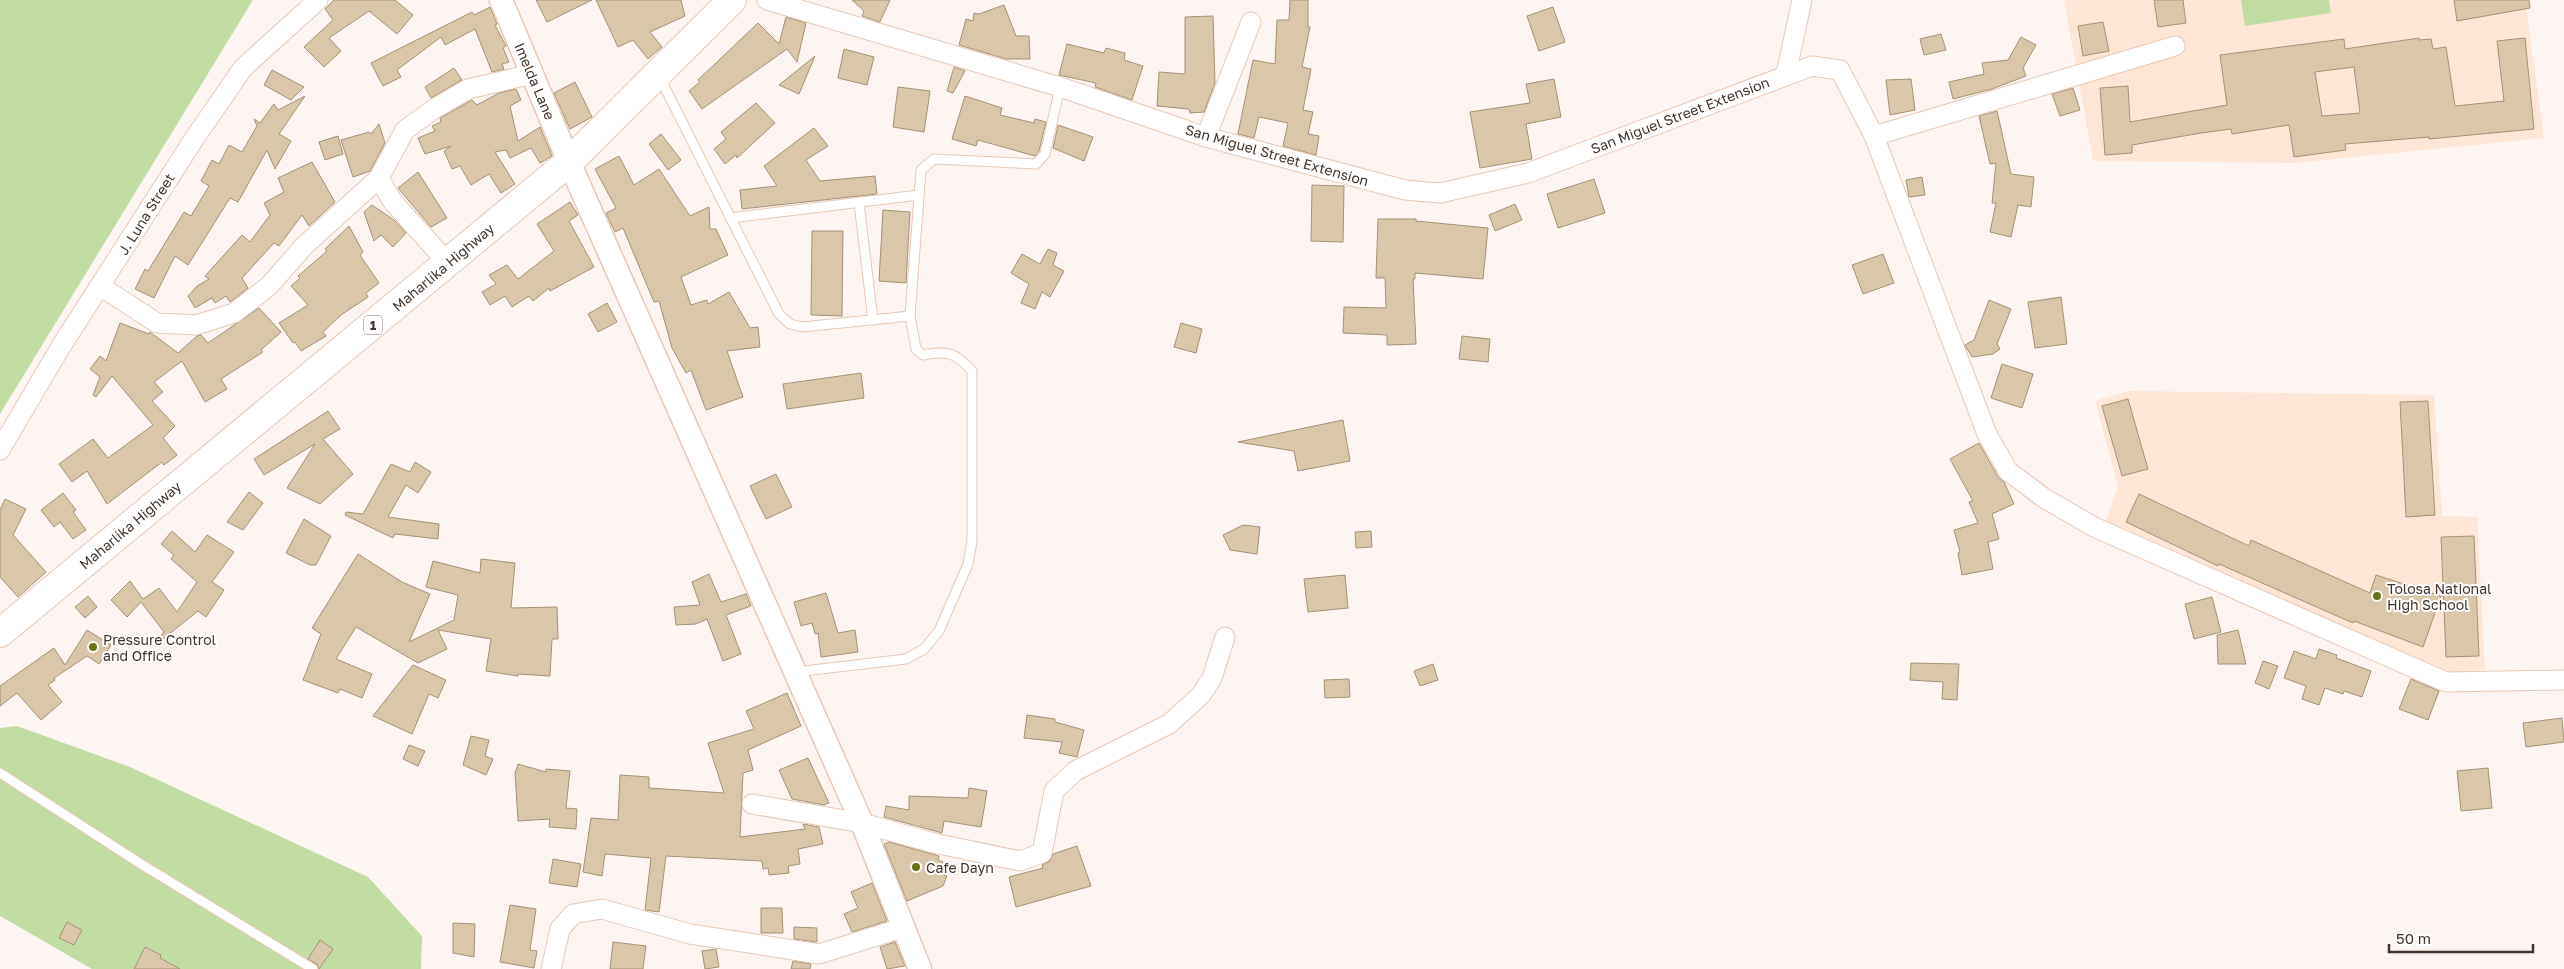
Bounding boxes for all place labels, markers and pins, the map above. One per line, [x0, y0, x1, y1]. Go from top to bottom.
place label: Tolosa National High School [2387, 580, 2492, 613]
marker: Tolosa National High School [2371, 590, 2383, 602]
place label: Pressure Control and Office [103, 631, 216, 664]
marker: Pressure Control and Office [87, 641, 99, 653]
place label: Cafe Dayn [926, 859, 994, 876]
marker: Cafe Dayn [910, 861, 922, 873]

